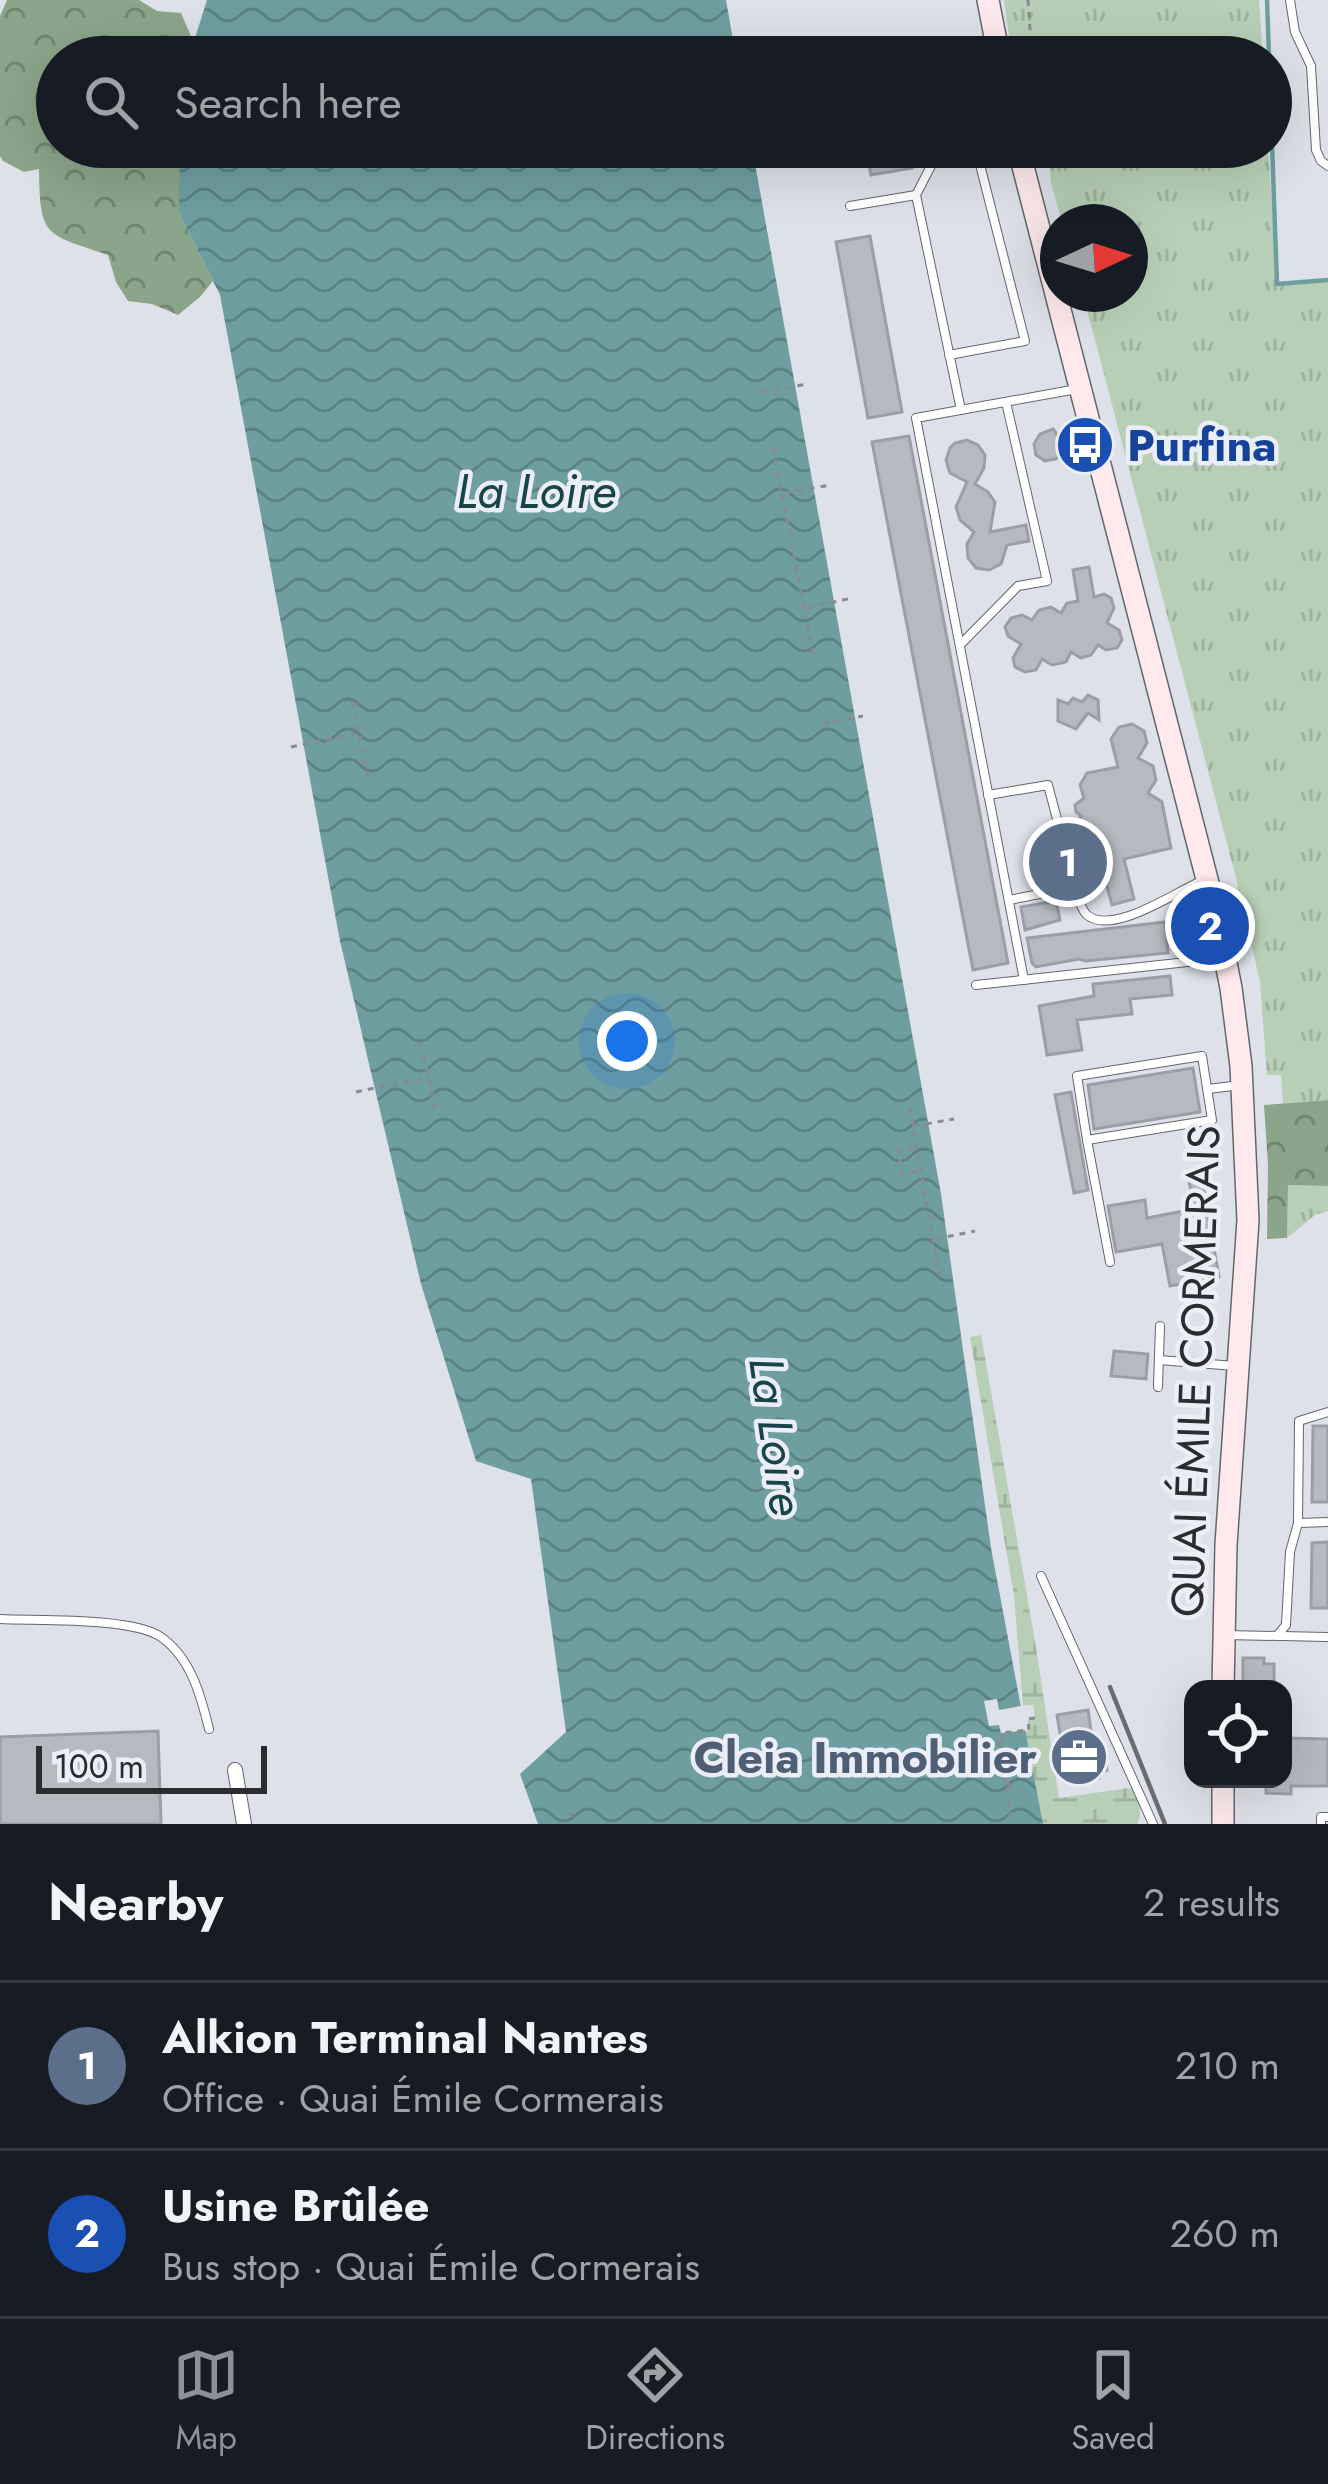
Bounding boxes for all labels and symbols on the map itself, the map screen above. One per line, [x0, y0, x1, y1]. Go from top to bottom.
north arrow [1040, 204, 1148, 312]
place label: Purfina [1127, 413, 1277, 478]
bus stop icon: Purfina [1054, 414, 1116, 476]
water label: La Loire [456, 457, 616, 526]
pin: 1 [1029, 817, 1107, 907]
pin: 2 [1171, 881, 1249, 971]
your location [597, 1011, 657, 1071]
street label: QUAI ÉMILE CORMERAIS [1154, 1124, 1237, 1618]
water label: La Loire [731, 1352, 822, 1520]
place label: Cleia Immobilier [694, 1725, 1037, 1790]
office icon: Cleia Immobilier [1048, 1726, 1110, 1788]
scale bar [36, 1740, 267, 1793]

